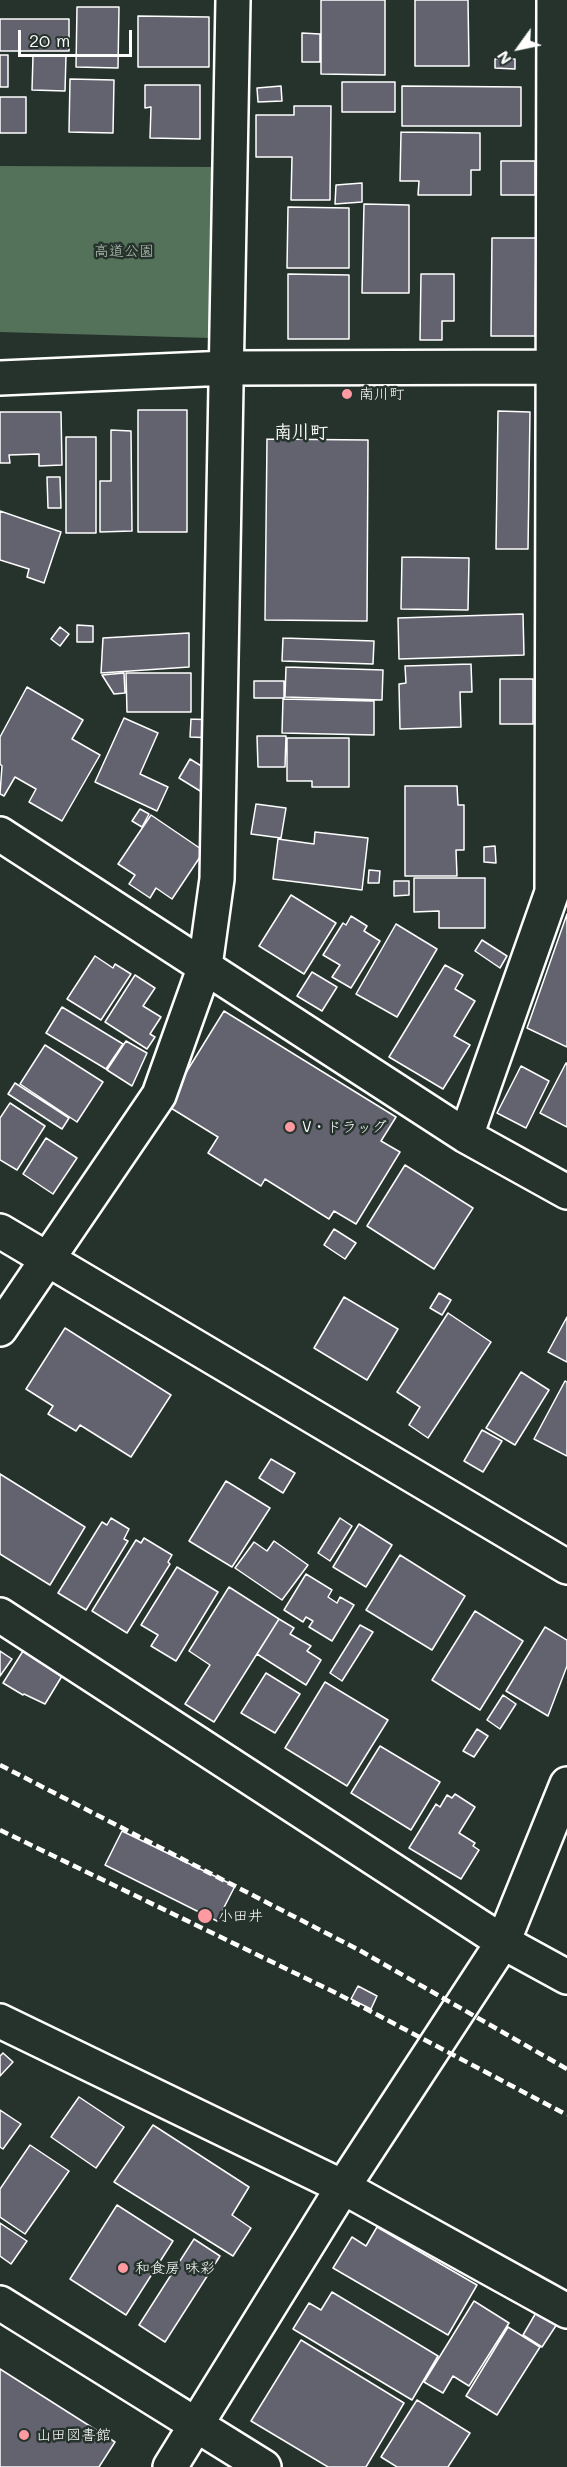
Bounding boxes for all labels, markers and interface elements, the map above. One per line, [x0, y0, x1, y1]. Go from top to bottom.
scale bar [21, 18, 135, 56]
north arrow [489, 18, 549, 78]
text: 20 m [29, 28, 70, 52]
text: N [491, 47, 516, 69]
park label: 高道公園 [94, 242, 154, 260]
place label: 南川町 [359, 385, 404, 403]
marker: 南川町 [340, 387, 354, 401]
district label: 南川町 [274, 421, 328, 443]
place label: V・ドラッグ [302, 1118, 387, 1136]
marker: V・ドラッグ [283, 1120, 297, 1134]
marker: 小田井 [196, 1907, 214, 1925]
place label: 小田井 [218, 1907, 263, 1925]
place label: 和食房 味彩 [135, 2259, 215, 2277]
marker: 和食房 味彩 [116, 2261, 130, 2275]
place label: 山田図書館 [36, 2426, 111, 2444]
marker: 山田図書館 [17, 2428, 31, 2442]

